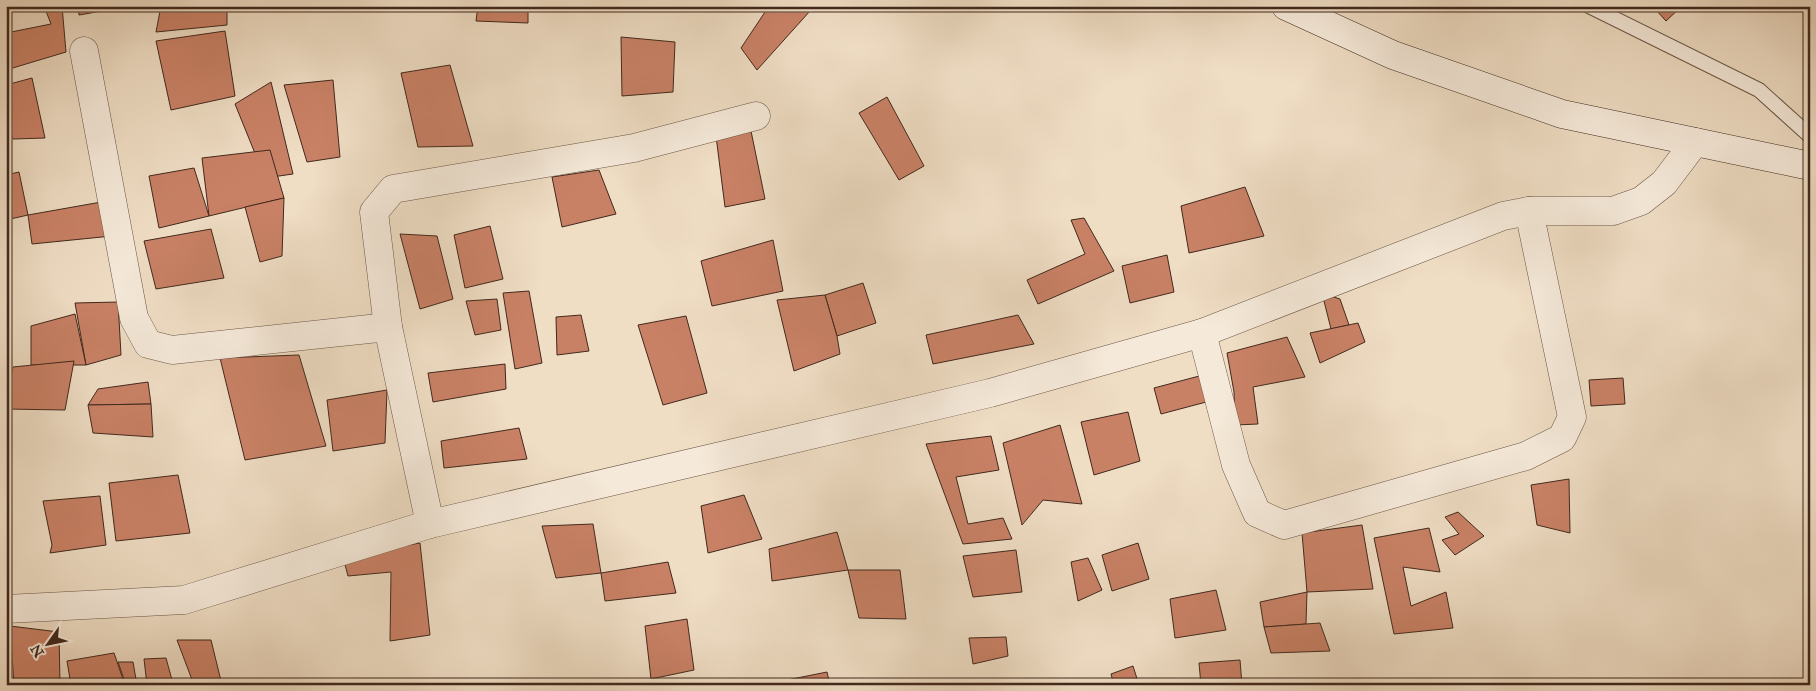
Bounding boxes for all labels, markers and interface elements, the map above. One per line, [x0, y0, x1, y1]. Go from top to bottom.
north arrow [22, 618, 72, 668]
text: N [27, 641, 48, 660]

